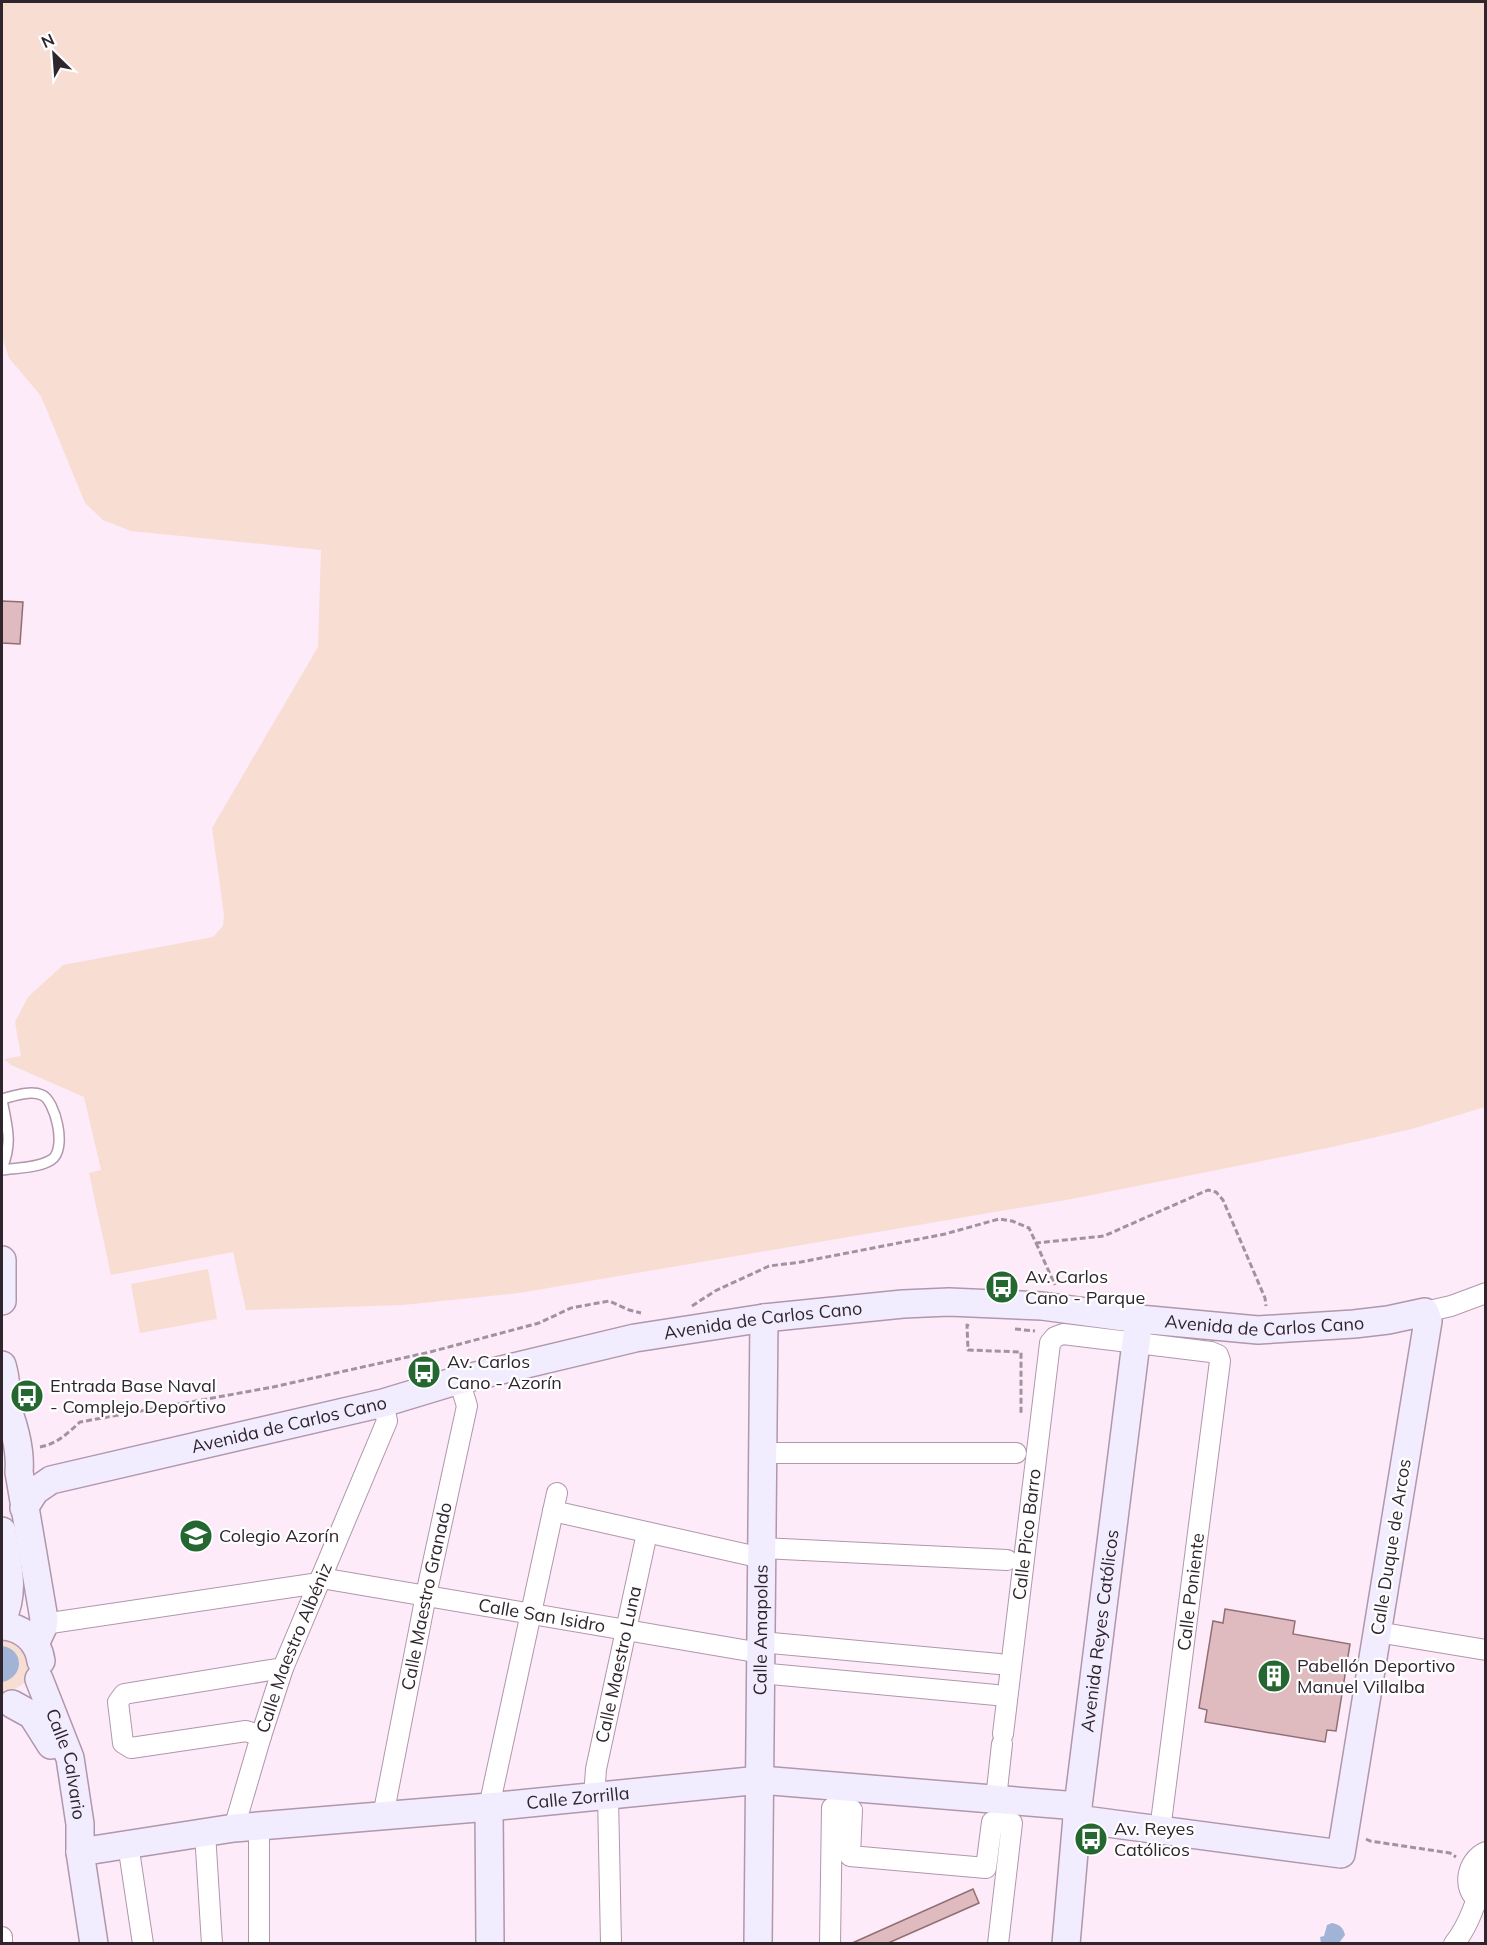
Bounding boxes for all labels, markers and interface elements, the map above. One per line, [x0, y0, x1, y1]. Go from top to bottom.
north arrow [24, 24, 84, 84]
text: N [38, 29, 57, 52]
place label: Av. Carlos Cano - Parque [1025, 1265, 1145, 1309]
bus stop icon: Av. Carlos Cano - Parque [984, 1269, 1020, 1305]
street label: Avenida de Carlos Cano [662, 1296, 863, 1344]
street label: Avenida de Carlos Cano [1164, 1309, 1365, 1341]
place label: Av. Carlos Cano - Azorín [447, 1350, 562, 1394]
bus stop icon: Av. Carlos Cano - Azorín [406, 1354, 442, 1390]
place label: Entrada Base Naval - Complejo Deportivo [50, 1374, 226, 1418]
bus stop icon: Entrada Base Naval - Complejo Deportivo [9, 1378, 45, 1414]
street label: Avenida de Carlos Cano [189, 1391, 389, 1458]
street label: Calle Duque de Arcos [1365, 1457, 1416, 1637]
street label: Calle Pico Barro [1007, 1467, 1046, 1601]
street label: Calle Maestro Granado [396, 1500, 457, 1692]
school or university icon: Colegio Azorín [178, 1518, 214, 1554]
place label: Colegio Azorín [219, 1524, 339, 1547]
street label: Avenida Reyes Católicos [1075, 1528, 1124, 1733]
street label: Calle Poniente [1172, 1532, 1209, 1652]
street label: Calle Maestro Albéniz [251, 1559, 337, 1736]
street label: Calle Amapolas [748, 1564, 773, 1696]
street label: Calle Maestro Luna [590, 1584, 646, 1745]
street label: Calle San Isidro [477, 1593, 607, 1637]
place label: Pabellón Deportivo Manuel Villalba [1297, 1654, 1455, 1698]
building icon: Pabellón Deportivo Manuel Villalba [1256, 1658, 1292, 1694]
street label: Calle Calvario [41, 1705, 91, 1821]
street label: Calle Zorrilla [525, 1781, 630, 1814]
place label: Av. Reyes Católicos [1114, 1817, 1194, 1861]
bus stop icon: Av. Reyes Católicos [1073, 1821, 1109, 1857]

